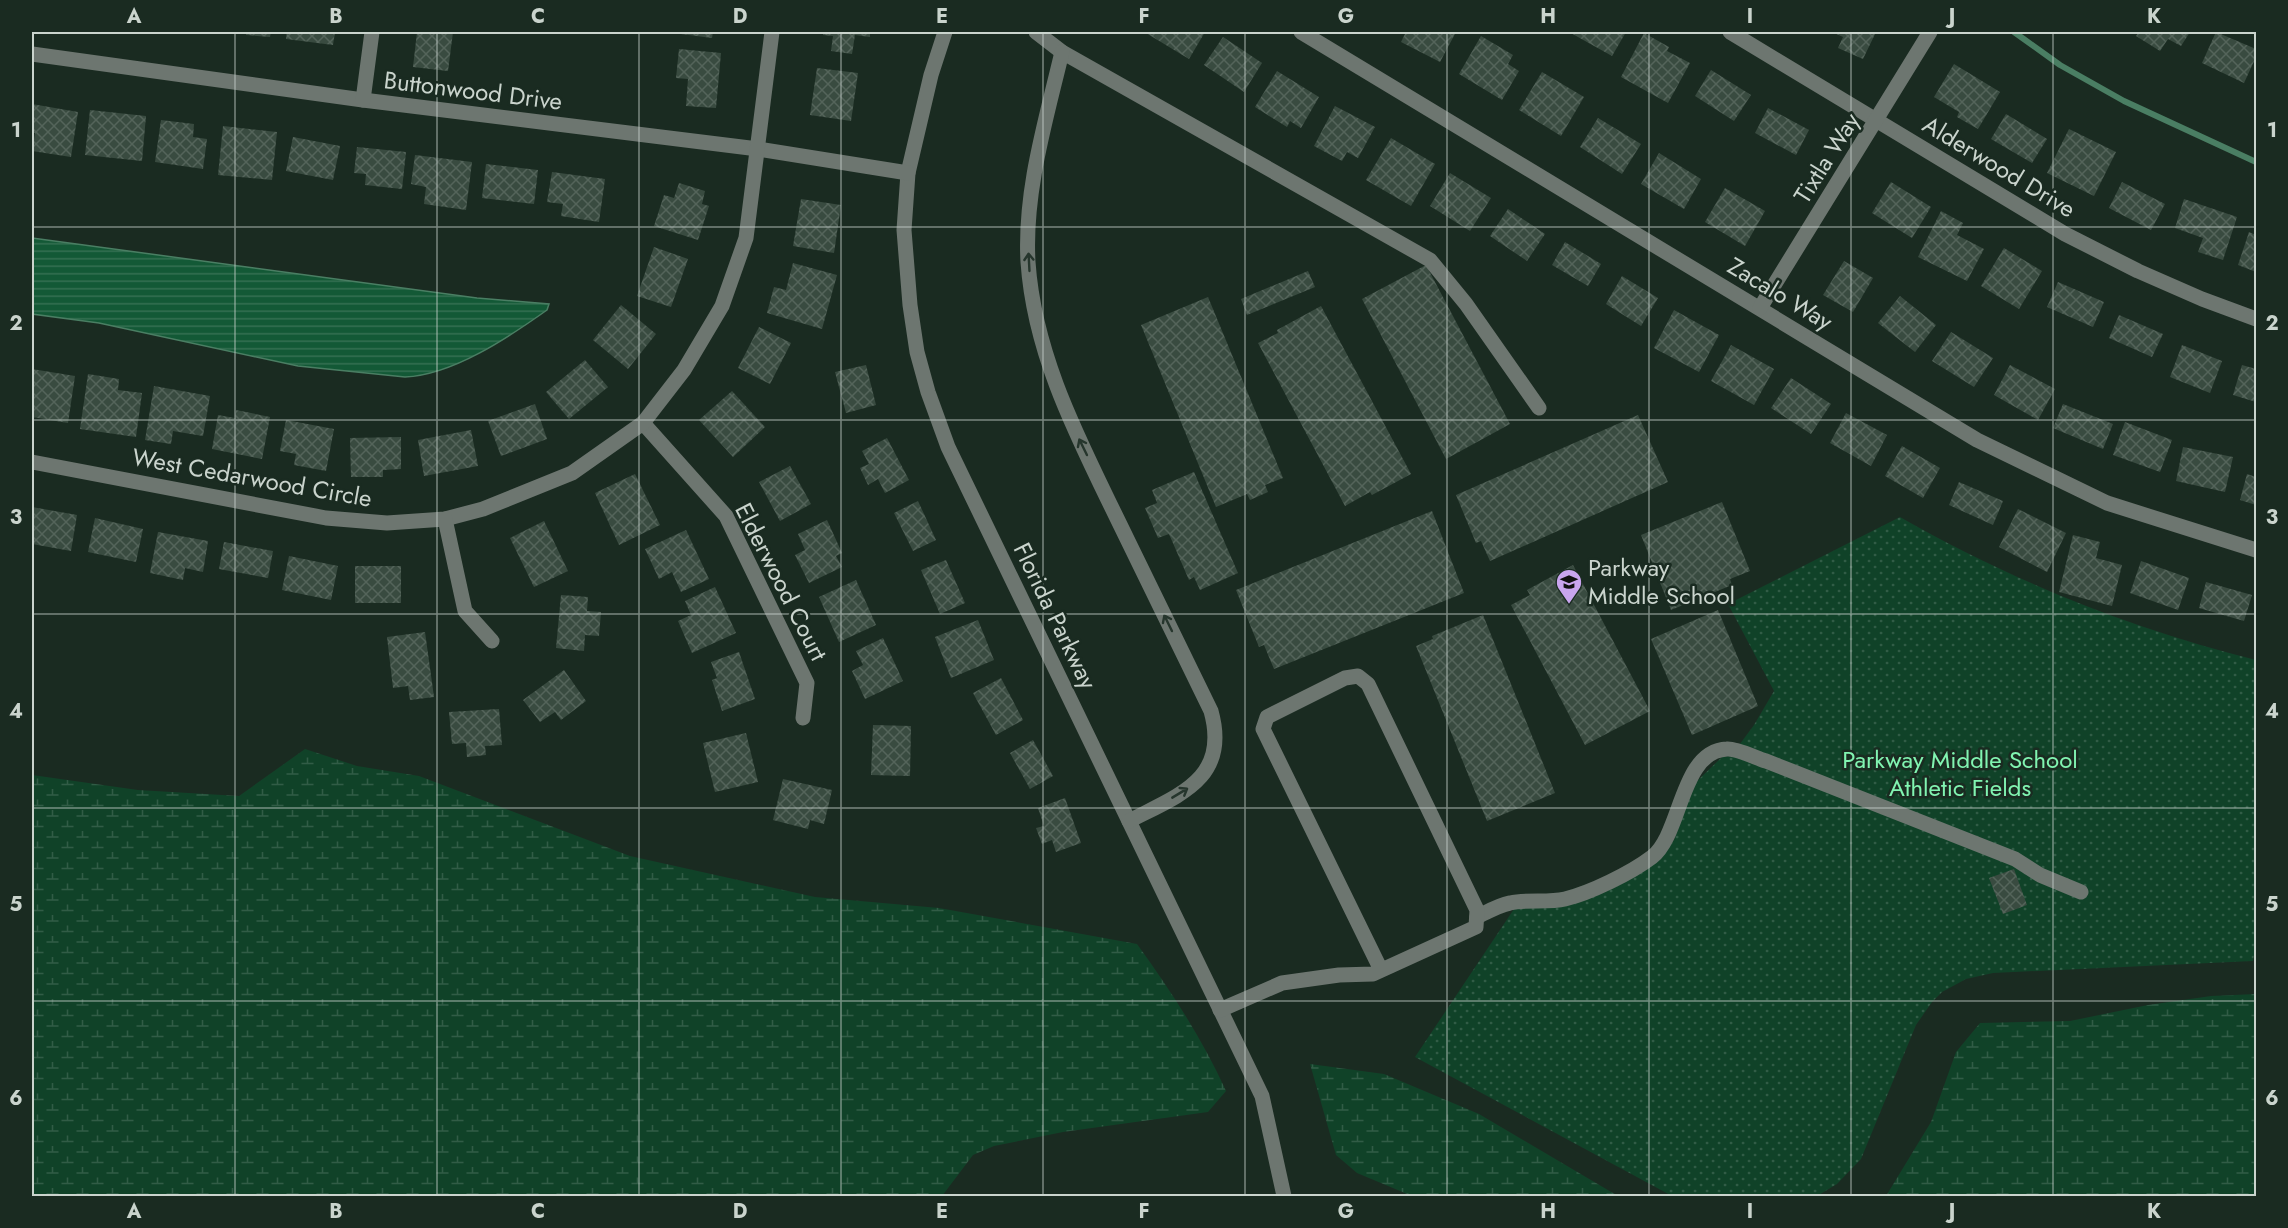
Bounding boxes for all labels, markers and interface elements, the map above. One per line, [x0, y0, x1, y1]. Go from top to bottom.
text: A [126, 2, 142, 31]
text: B [329, 2, 343, 31]
text: C [531, 2, 545, 31]
text: D [733, 2, 747, 31]
text: E [936, 2, 948, 31]
text: F [1138, 2, 1150, 31]
text: G [1338, 2, 1354, 31]
text: H [1540, 2, 1556, 31]
text: I [1747, 2, 1753, 31]
text: J [1945, 2, 1955, 31]
text: K [2147, 2, 2161, 31]
street label: Buttonwood Drive [382, 62, 564, 119]
street label: Tixtla Way [1785, 105, 1868, 210]
street label: Alderwood Drive [1916, 107, 2082, 226]
text: 1 [11, 116, 21, 145]
text: 1 [2267, 116, 2277, 145]
street label: Zacalo Way [1721, 248, 1840, 339]
one-way arrow [1023, 252, 1034, 272]
text: 2 [9, 309, 23, 338]
text: 2 [2265, 309, 2279, 338]
street label: West Cedarwood Circle [130, 439, 375, 516]
one-way arrow [1077, 439, 1088, 457]
street label: Elderwood Court [727, 497, 836, 667]
text: 3 [10, 503, 22, 532]
text: 3 [2266, 503, 2278, 532]
street label: Florida Parkway [1005, 537, 1106, 695]
place label: Parkway Middle School [1588, 550, 1735, 613]
school or university icon: Parkway Middle School [1554, 567, 1584, 605]
one-way arrow [1162, 614, 1173, 632]
text: 4 [9, 697, 23, 726]
text: 4 [2265, 697, 2279, 726]
park label: Parkway Middle School Athletic Fields [1842, 742, 2078, 805]
one-way arrow [1171, 787, 1188, 799]
text: 5 [10, 890, 23, 919]
text: 5 [2266, 890, 2279, 919]
text: 6 [9, 1084, 23, 1113]
text: 6 [2265, 1084, 2279, 1113]
text: A [126, 1197, 142, 1226]
text: B [329, 1197, 343, 1226]
text: C [531, 1197, 545, 1226]
text: D [733, 1197, 747, 1226]
text: E [936, 1197, 948, 1226]
text: F [1138, 1197, 1150, 1226]
text: G [1338, 1197, 1354, 1226]
text: H [1540, 1197, 1556, 1226]
text: I [1747, 1197, 1753, 1226]
text: J [1945, 1197, 1955, 1226]
text: K [2147, 1197, 2161, 1226]

